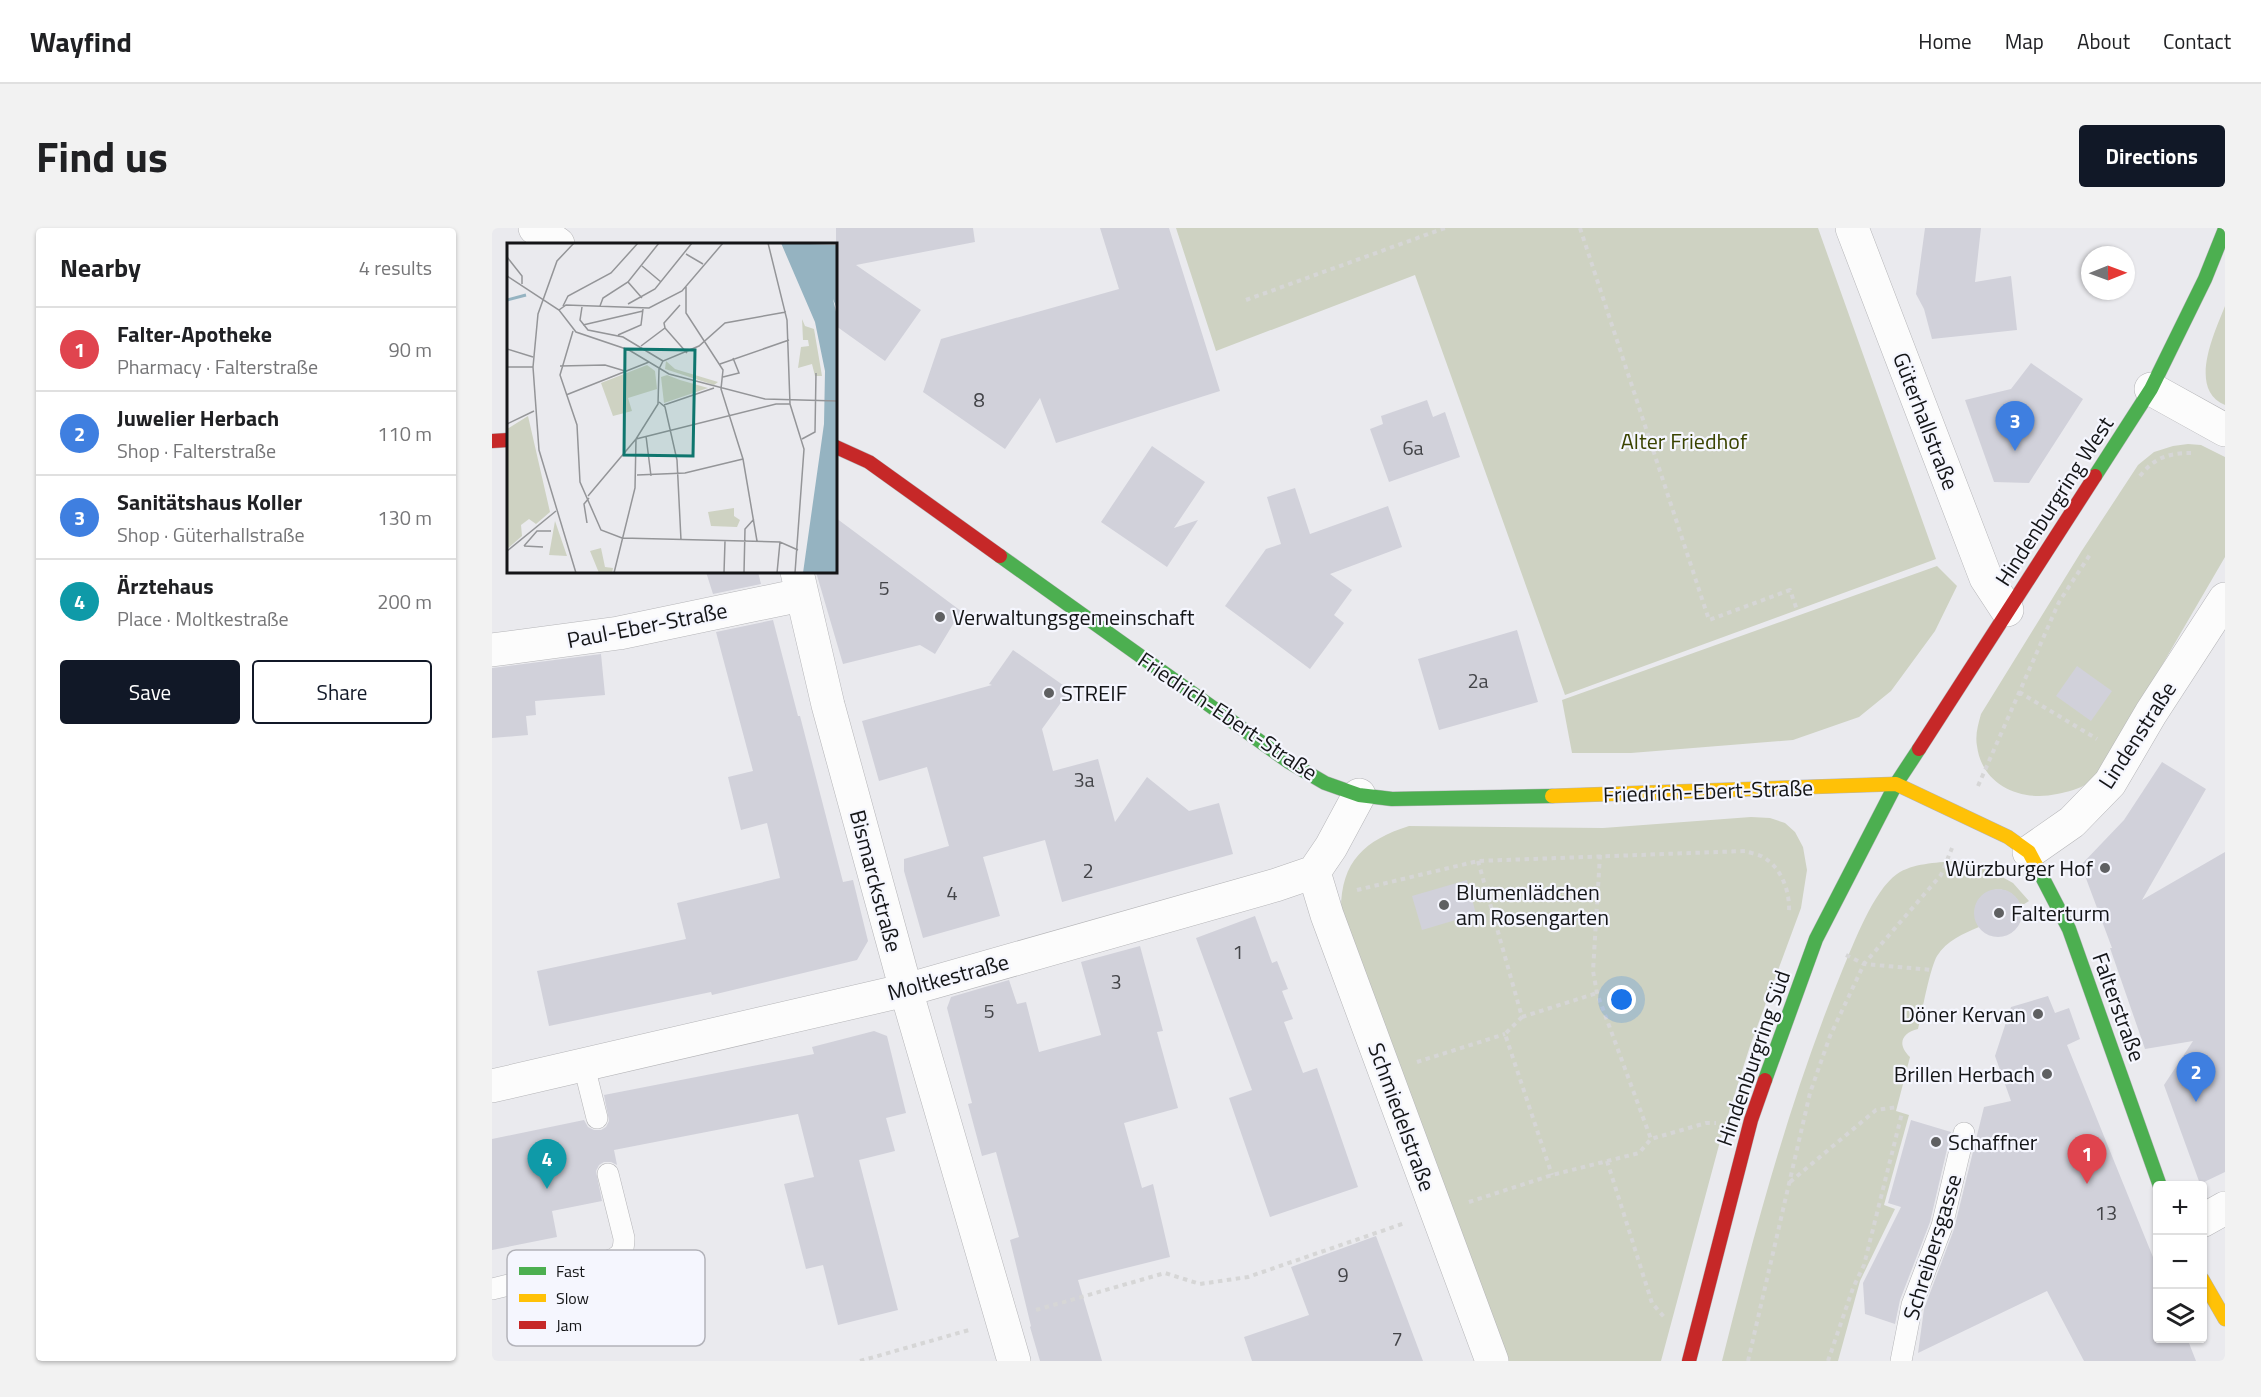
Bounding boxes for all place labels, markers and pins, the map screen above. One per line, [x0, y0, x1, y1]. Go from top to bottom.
pin: 3 [1996, 402, 2035, 451]
place label: Verwaltungsgemeinschaft [952, 600, 1195, 634]
marker: Verwaltungsgemeinschaft [933, 610, 947, 624]
place label: STREIF [1061, 676, 1127, 710]
marker: STREIF [1042, 686, 1056, 700]
place label: Würzburger Hof [1945, 851, 2094, 885]
marker: Würzburger Hof [2098, 861, 2112, 875]
place label: Blumenlädchen am Rosengarten [1456, 875, 1609, 934]
place label: Falterturm [2011, 896, 2110, 930]
marker: Blumenlädchen am Rosengarten [1437, 898, 1451, 912]
marker: Falterturm [1992, 906, 2006, 920]
place label: Döner Kervan [1901, 997, 2026, 1031]
marker: Döner Kervan [2031, 1007, 2045, 1021]
pin: 2 [2176, 1052, 2216, 1102]
place label: Brillen Herbach [1894, 1057, 2035, 1091]
marker: Brillen Herbach [2040, 1067, 2054, 1081]
place label: Schaffner [1948, 1125, 2038, 1159]
pin: 1 [2068, 1134, 2106, 1184]
marker: Schaffner [1929, 1135, 1943, 1149]
pin: 4 [528, 1140, 566, 1189]

